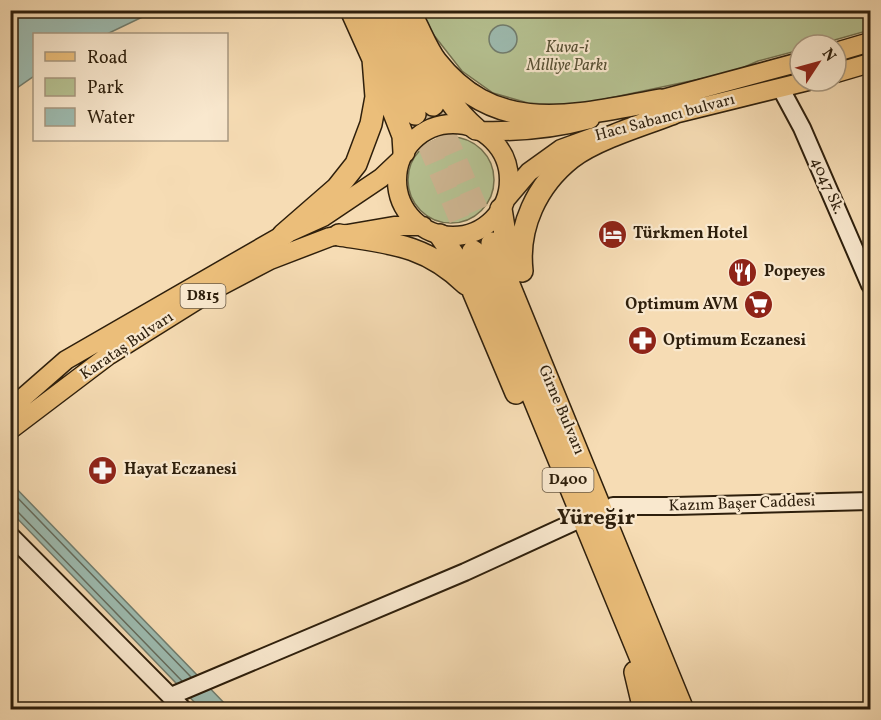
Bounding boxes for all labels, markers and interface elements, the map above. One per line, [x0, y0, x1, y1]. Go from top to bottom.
legend [33, 33, 228, 141]
north arrow [788, 33, 848, 93]
park label: Kuva-i Milliye Parkı [526, 37, 607, 77]
text: N [816, 44, 841, 67]
text: Road [87, 46, 128, 71]
text: Park [87, 76, 124, 101]
street label: Hacı Sabancı bulvarı [593, 89, 738, 147]
text: Water [87, 106, 135, 131]
street label: 4047 Sk. [805, 154, 849, 218]
hotel icon: Türkmen Hotel [596, 218, 628, 250]
place label: Türkmen Hotel [633, 223, 749, 245]
restaurant icon: Popeyes [727, 256, 759, 288]
place label: Popeyes [764, 261, 825, 283]
road number: D815 [180, 284, 226, 308]
supermarket icon: Optimum AVM [743, 289, 775, 321]
place label: Optimum AVM [625, 294, 739, 316]
street label: Karataş Bulvarı [76, 306, 178, 385]
pharmacy icon: Optimum Eczanesi [626, 325, 658, 357]
place label: Optimum Eczanesi [663, 330, 806, 352]
street label: Girne Bulvarı [532, 362, 590, 458]
pharmacy icon: Hayat Eczanesi [87, 454, 119, 486]
place label: Hayat Eczanesi [124, 459, 237, 481]
road number: D400 [542, 468, 594, 492]
street label: Kazım Başer Caddesi [668, 490, 816, 518]
district label: Yüreğir [557, 503, 636, 534]

